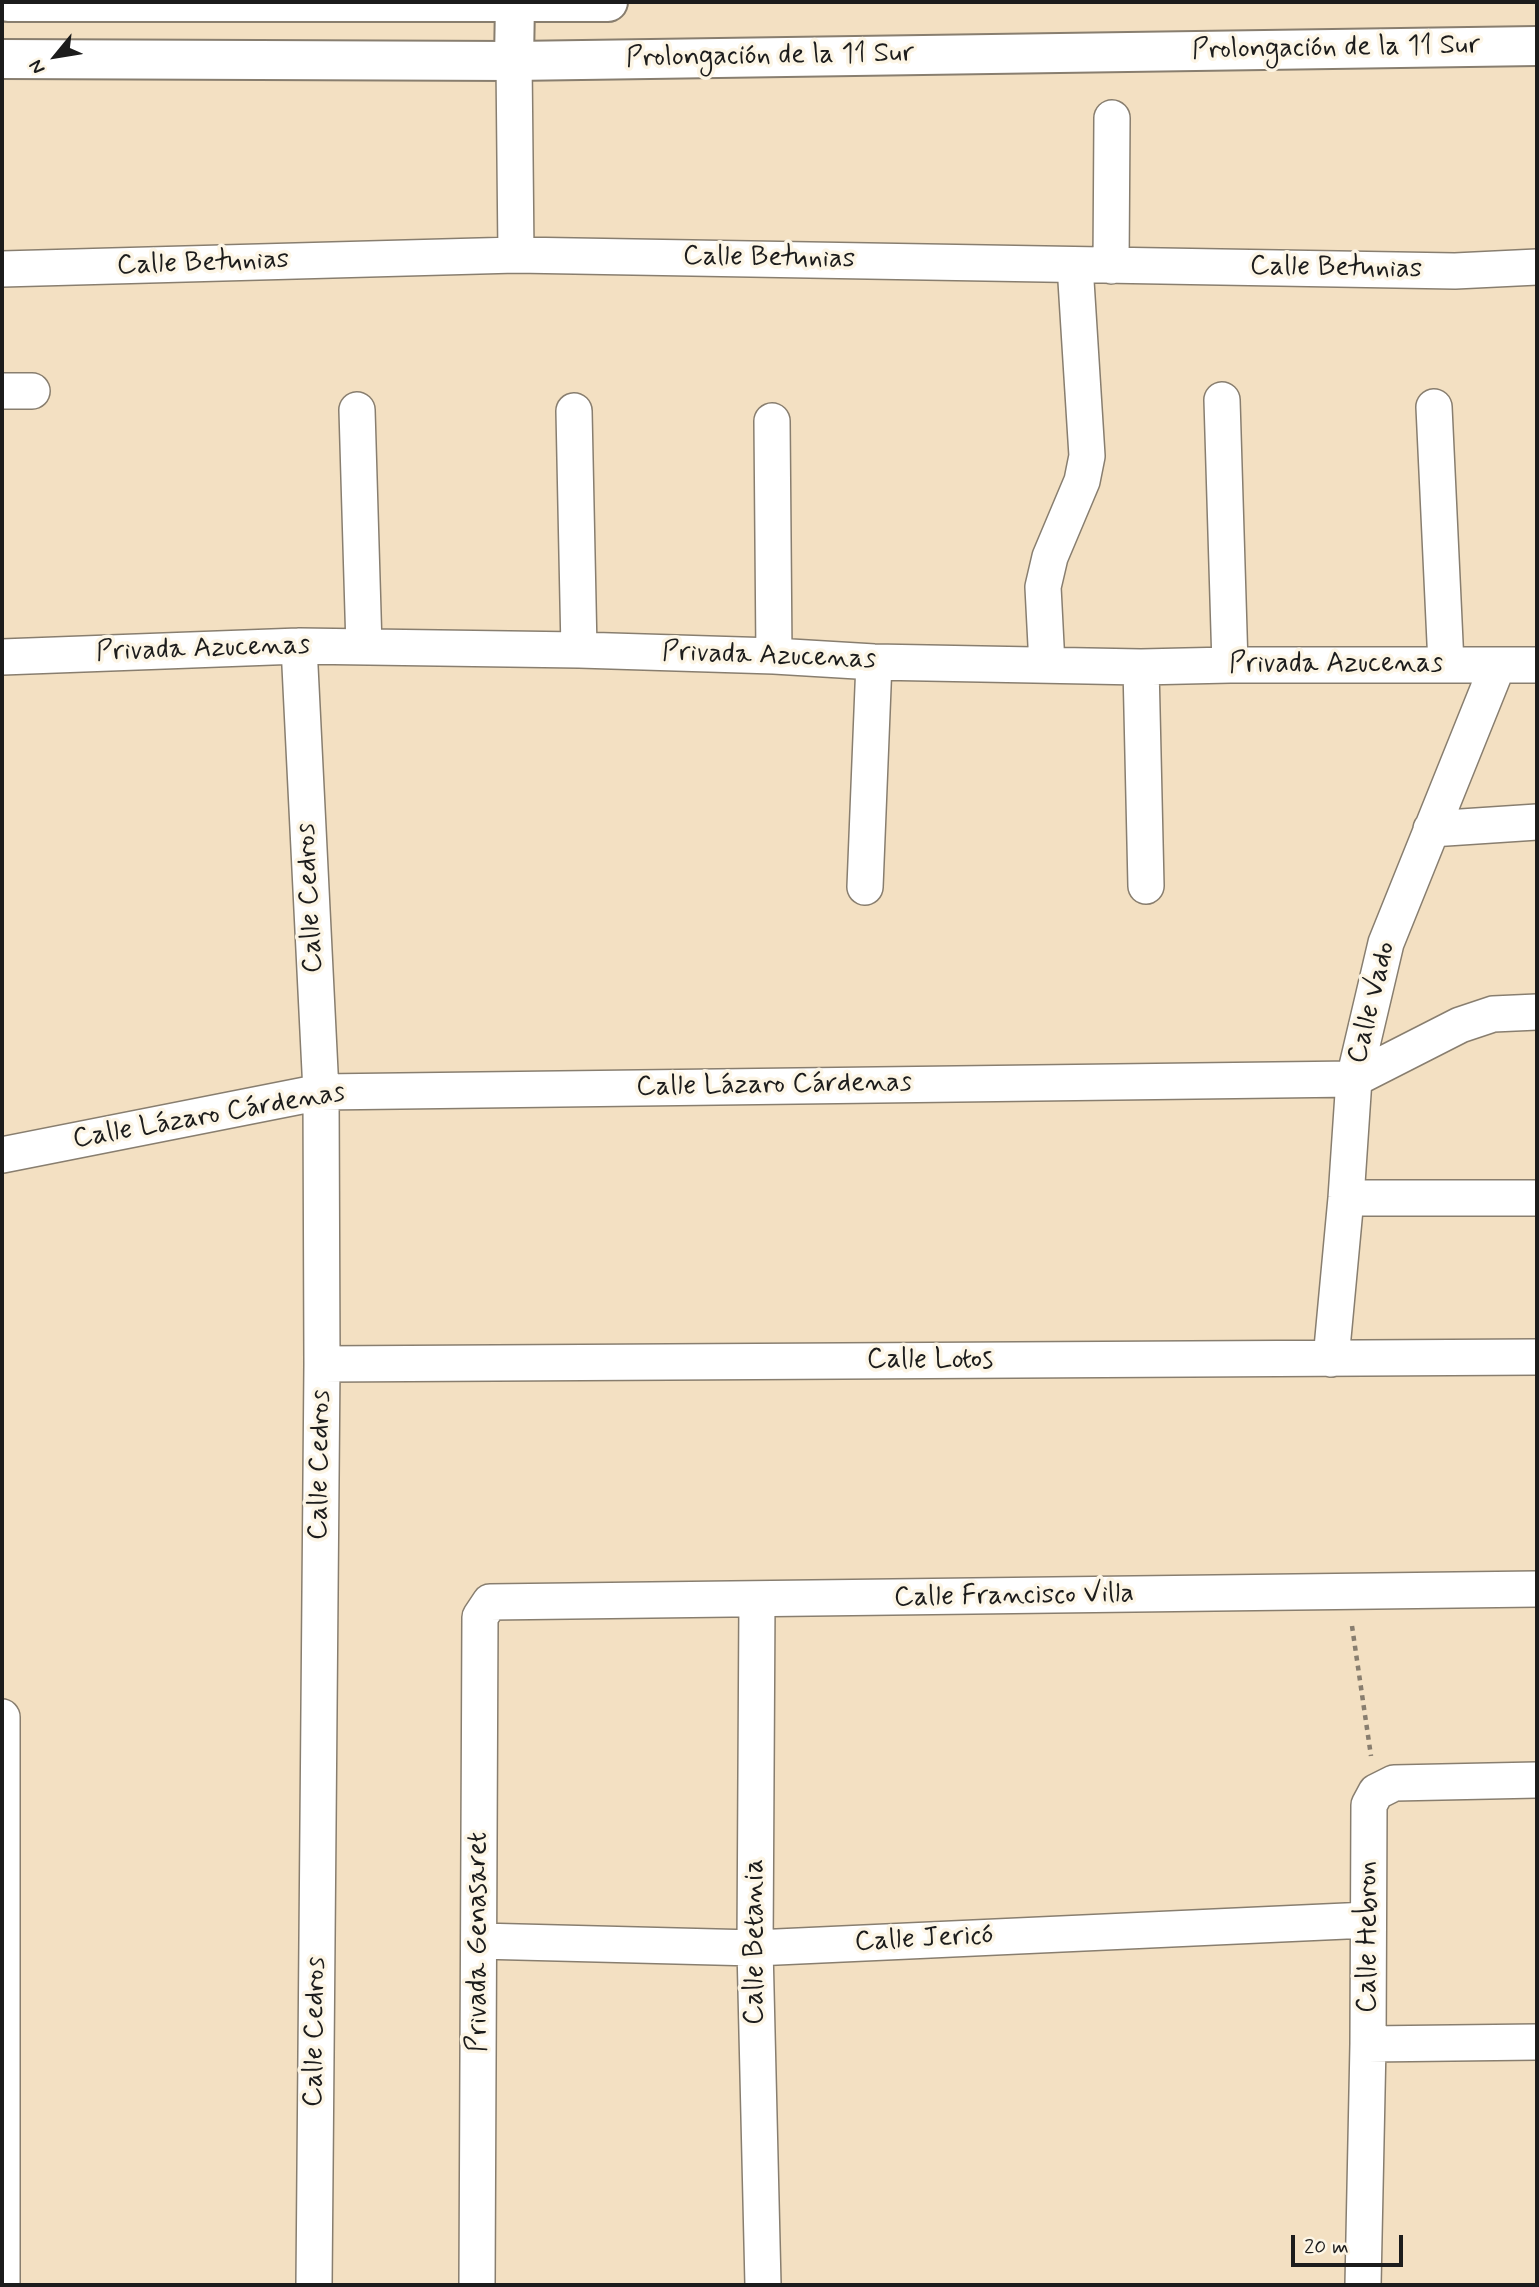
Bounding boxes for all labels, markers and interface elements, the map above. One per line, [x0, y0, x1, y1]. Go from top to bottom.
north arrow [21, 21, 91, 91]
street label: Prolongación de la 11 Sur [1192, 30, 1480, 68]
street label: Prolongación de la 11 Sur [626, 38, 914, 76]
text: N [23, 55, 51, 78]
street label: Calle Betunias [683, 241, 855, 277]
street label: Calle Betunias [116, 244, 290, 284]
street label: Calle Betunias [1250, 251, 1422, 287]
street label: Privada Azucenas [95, 629, 311, 671]
street label: Privada Azucenas [661, 636, 877, 678]
street label: Privada Azucenas [1229, 648, 1443, 682]
street label: Calle Cedros [290, 822, 332, 974]
street label: Calle Vado [1342, 939, 1404, 1067]
street label: Calle Lázaro Cárdenas [636, 1067, 912, 1105]
street label: Calle Lázaro Cárdenas [70, 1076, 348, 1158]
street label: Calle Lotos [867, 1344, 993, 1378]
street label: Calle Cedros [303, 1390, 339, 1540]
street label: Calle Francisco Villa [894, 1578, 1134, 1616]
street label: Privada Genasaret [462, 1832, 496, 2052]
street label: Calle Betania [739, 1859, 773, 2025]
street label: Calle Hebron [1352, 1861, 1386, 2013]
street label: Calle Jericó [854, 1920, 994, 1960]
street label: Calle Cedros [298, 1957, 334, 2107]
scale bar [1294, 2220, 1406, 2264]
text: 20 m [1304, 2233, 1349, 2261]

